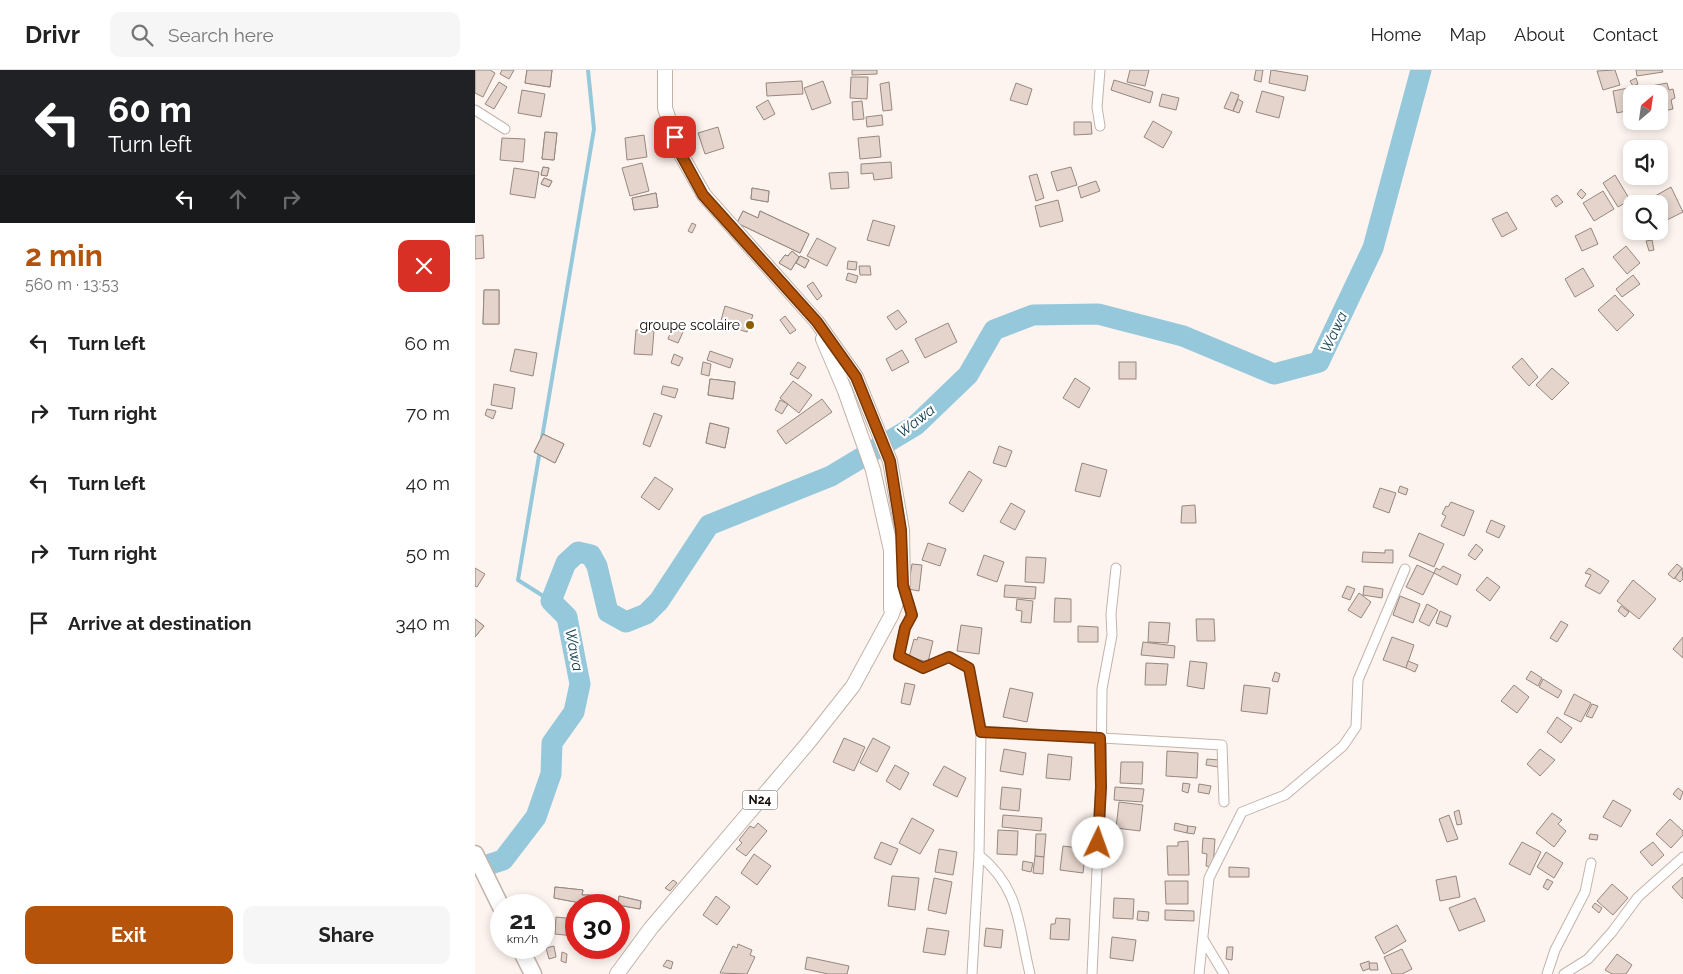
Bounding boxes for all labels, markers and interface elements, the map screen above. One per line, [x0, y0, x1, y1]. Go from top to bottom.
search box [110, 12, 460, 57]
text: Drivr [25, 20, 80, 49]
icon: search [128, 21, 156, 49]
text: Search here [168, 24, 274, 46]
text: Home [1370, 24, 1421, 45]
text: Map [1449, 24, 1486, 45]
text: About [1514, 24, 1565, 45]
text: Contact [1593, 24, 1658, 45]
north arrow [1623, 85, 1667, 130]
map controls [1623, 85, 1668, 240]
text: 60 m [108, 89, 192, 130]
icon: left [25, 90, 90, 155]
pin [654, 116, 696, 158]
icon: arrive [661, 123, 689, 151]
text: Turn left [108, 131, 192, 157]
button: sound [1623, 140, 1668, 185]
icon: left [171, 185, 199, 213]
icon: ahead [224, 185, 252, 213]
icon: right [277, 185, 305, 213]
button: search [1623, 195, 1668, 240]
text: 2 min [25, 238, 103, 273]
button: close [398, 240, 450, 292]
text: 560 m · 13:53 [25, 275, 119, 294]
water label: Wawa [1317, 309, 1351, 355]
place label: groupe scolaire [639, 317, 740, 333]
marker: groupe scolaire [744, 319, 756, 331]
icon: left [25, 329, 53, 357]
text: Turn left [68, 332, 145, 354]
text: 60 m [405, 332, 450, 354]
icon: right [25, 399, 53, 427]
water label: Wawa [893, 401, 939, 441]
text: Turn right [68, 402, 157, 424]
text: 70 m [406, 402, 450, 424]
icon: left [25, 469, 53, 497]
text: Turn left [68, 472, 145, 494]
text: 40 m [406, 472, 450, 494]
icon: right [25, 539, 53, 567]
text: Turn right [68, 542, 157, 564]
text: 50 m [406, 542, 450, 564]
icon: arrive [25, 609, 53, 637]
text: Arrive at destination [68, 612, 252, 634]
text: 340 m [396, 612, 450, 634]
water label: Wawa [561, 627, 587, 673]
road number: N24 [743, 790, 777, 810]
position arrow [1071, 816, 1123, 868]
speed limit sign: 30 [565, 894, 630, 959]
text: 21 [509, 905, 536, 935]
button: Exit [25, 906, 233, 964]
button: Share [243, 906, 450, 964]
text: km/h [507, 932, 538, 946]

